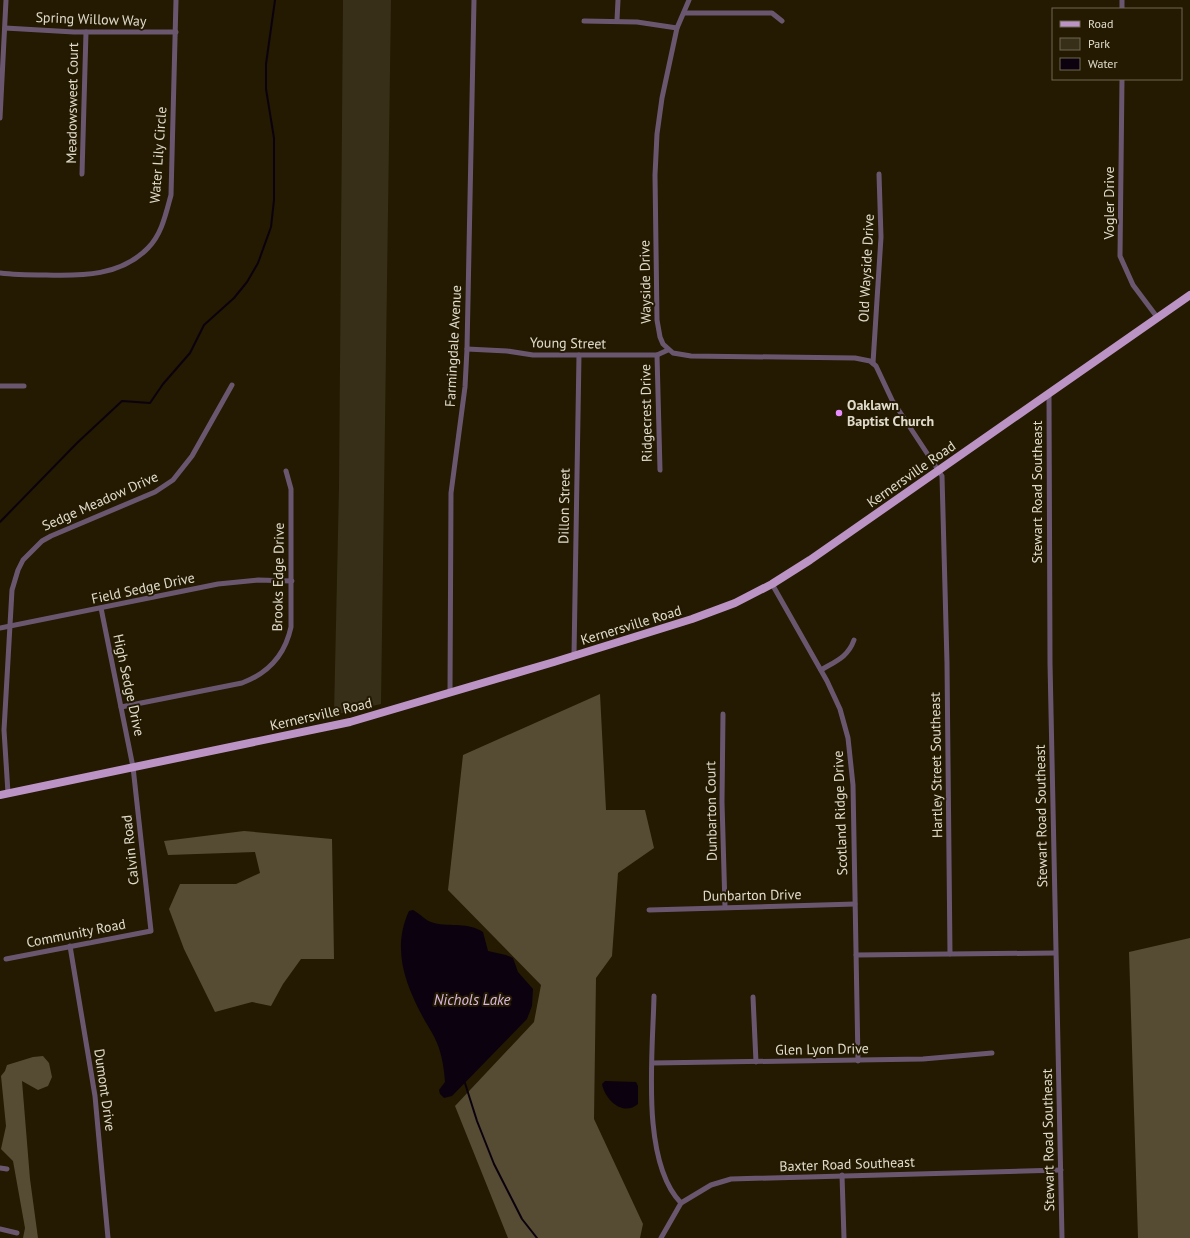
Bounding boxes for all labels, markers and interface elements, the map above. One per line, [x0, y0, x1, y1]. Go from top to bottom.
street label: Spring Willow Way [35, 8, 147, 30]
legend [1052, 8, 1182, 80]
text: Road [1088, 16, 1113, 31]
text: Park [1088, 36, 1110, 51]
street label: Meadowsweet Court [62, 42, 82, 164]
text: Water [1088, 56, 1118, 71]
street label: Water Lily Circle [146, 106, 170, 204]
street label: Vogler Drive [1100, 166, 1118, 241]
street label: Old Wayside Drive [854, 213, 878, 323]
street label: Wayside Drive [635, 240, 655, 324]
street label: Farmingdale Avenue [441, 285, 465, 407]
street label: Young Street [530, 333, 607, 353]
street label: Ridgecrest Drive [636, 364, 656, 462]
place label: Oaklawn Baptist Church [847, 396, 934, 430]
marker: Oaklawn Baptist Church [834, 408, 844, 418]
street label: Stewart Road Southeast [1028, 420, 1046, 563]
street label: Kernersville Road [863, 437, 959, 511]
street label: Sedge Meadow Drive [39, 467, 161, 535]
street label: Dillon Street [554, 468, 574, 544]
street label: Brooks Edge Drive [268, 522, 288, 632]
street label: Field Sedge Drive [90, 568, 196, 608]
street label: Kernersville Road [578, 601, 684, 649]
street label: High Sedge Drive [109, 632, 149, 738]
street label: Hartley Street Southeast [926, 692, 946, 838]
street label: Kernersville Road [268, 693, 374, 735]
street label: Stewart Road Southeast [1031, 744, 1051, 888]
street label: Scotland Ridge Drive [829, 750, 851, 876]
street label: Dunbarton Court [701, 761, 721, 861]
street label: Calvin Road [117, 814, 143, 886]
street label: Dunbarton Drive [702, 885, 802, 905]
street label: Community Road [25, 915, 127, 951]
water label: Nichols Lake [434, 990, 510, 1009]
street label: Glen Lyon Drive [775, 1039, 869, 1059]
street label: Dumont Drive [90, 1048, 120, 1132]
street label: Stewart Road Southeast [1038, 1068, 1058, 1212]
street label: Baxter Road Southeast [779, 1153, 915, 1175]

